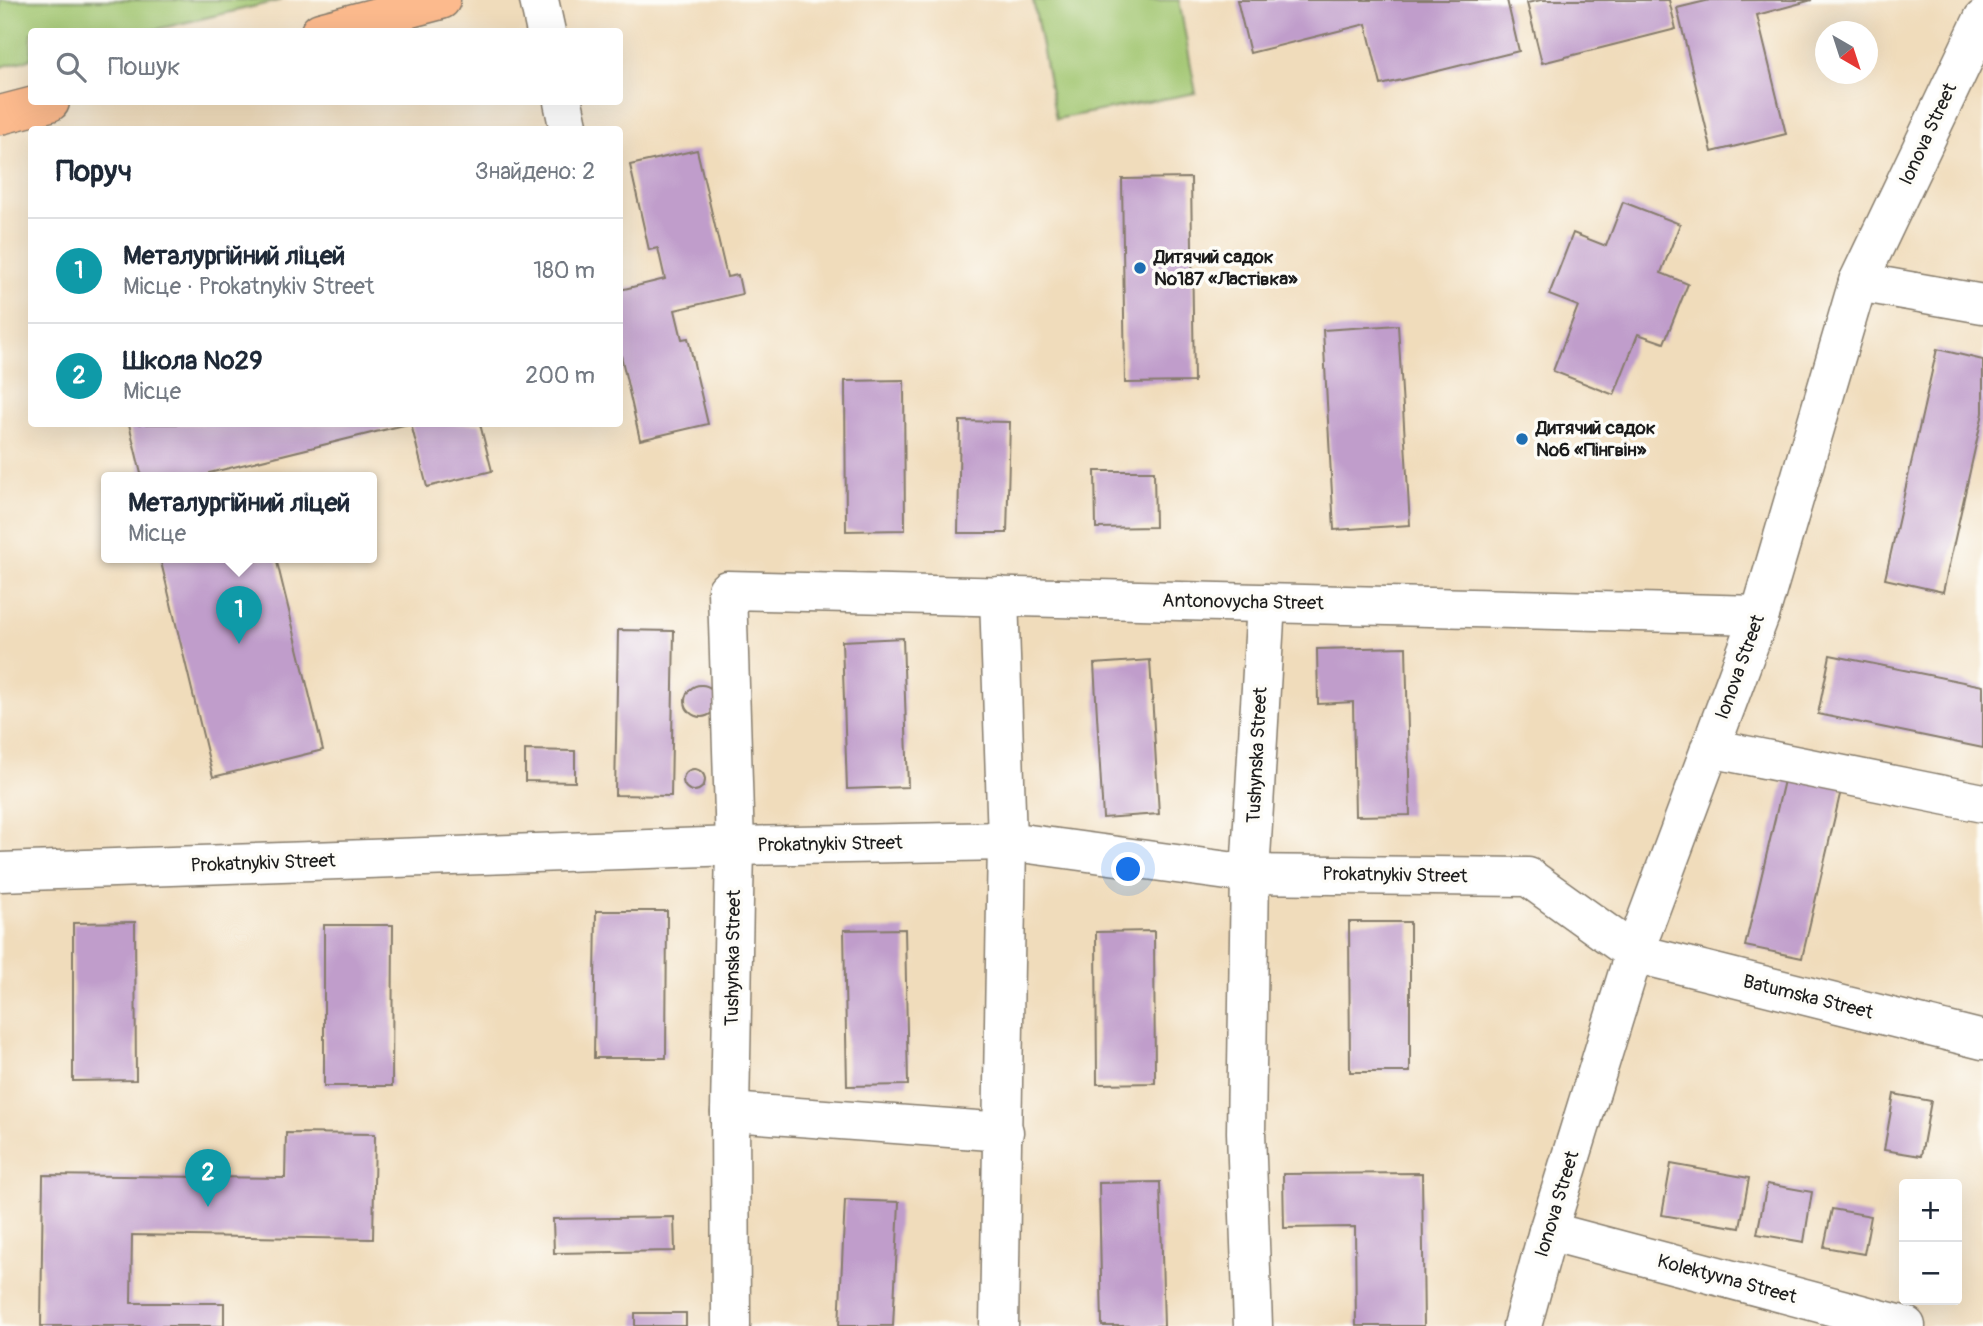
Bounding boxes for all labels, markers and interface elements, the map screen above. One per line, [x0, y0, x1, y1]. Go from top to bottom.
north arrow [1815, 21, 1878, 84]
search box [28, 28, 623, 105]
icon: search [52, 48, 90, 86]
text: Пошук [108, 51, 181, 83]
street label: Ionova Street [1894, 79, 1962, 189]
text: Поруч [56, 153, 132, 190]
text: Знайдено: 2 [475, 157, 595, 186]
text: Металургійний ліцей [123, 240, 345, 272]
place label: Дитячий садок №187 «Ластівка» [1153, 245, 1298, 291]
text: 1 [75, 256, 84, 285]
text: 180 m [533, 256, 595, 285]
marker: Дитячий садок №187 «Ластівка» [1132, 260, 1148, 276]
text: Місце · Prokatnykiv Street [123, 272, 374, 301]
text: Школа №29 [123, 345, 263, 377]
text: 2 [73, 361, 85, 390]
text: 200 m [525, 361, 595, 390]
text: Місце [123, 377, 181, 406]
place label: Дитячий садок №6 «Пінгвін» [1535, 416, 1656, 462]
marker: Дитячий садок №6 «Пінгвін» [1514, 431, 1530, 447]
popup [101, 472, 377, 563]
text: Металургійний ліцей [128, 487, 350, 519]
text: Місце [128, 519, 186, 548]
pin: 1 [216, 586, 262, 644]
street label: Antonovycha Street [1162, 589, 1324, 615]
street label: Ionova Street [1710, 611, 1770, 723]
street label: Tushynska Street [1241, 686, 1273, 824]
street label: Prokatnykiv Street [757, 831, 903, 857]
street label: Prokatnykiv Street [190, 848, 336, 878]
your location [1111, 852, 1145, 886]
street label: Prokatnykiv Street [1322, 862, 1468, 888]
street label: Tushynska Street [720, 889, 746, 1026]
street label: Batumska Street [1740, 969, 1876, 1025]
street label: Ionova Street [1529, 1148, 1585, 1260]
pin: 2 [185, 1149, 231, 1207]
map controls [1899, 1179, 1962, 1305]
button: + [1899, 1179, 1962, 1242]
button: − [1899, 1242, 1962, 1305]
street label: Kolektyvna Street [1655, 1249, 1800, 1309]

